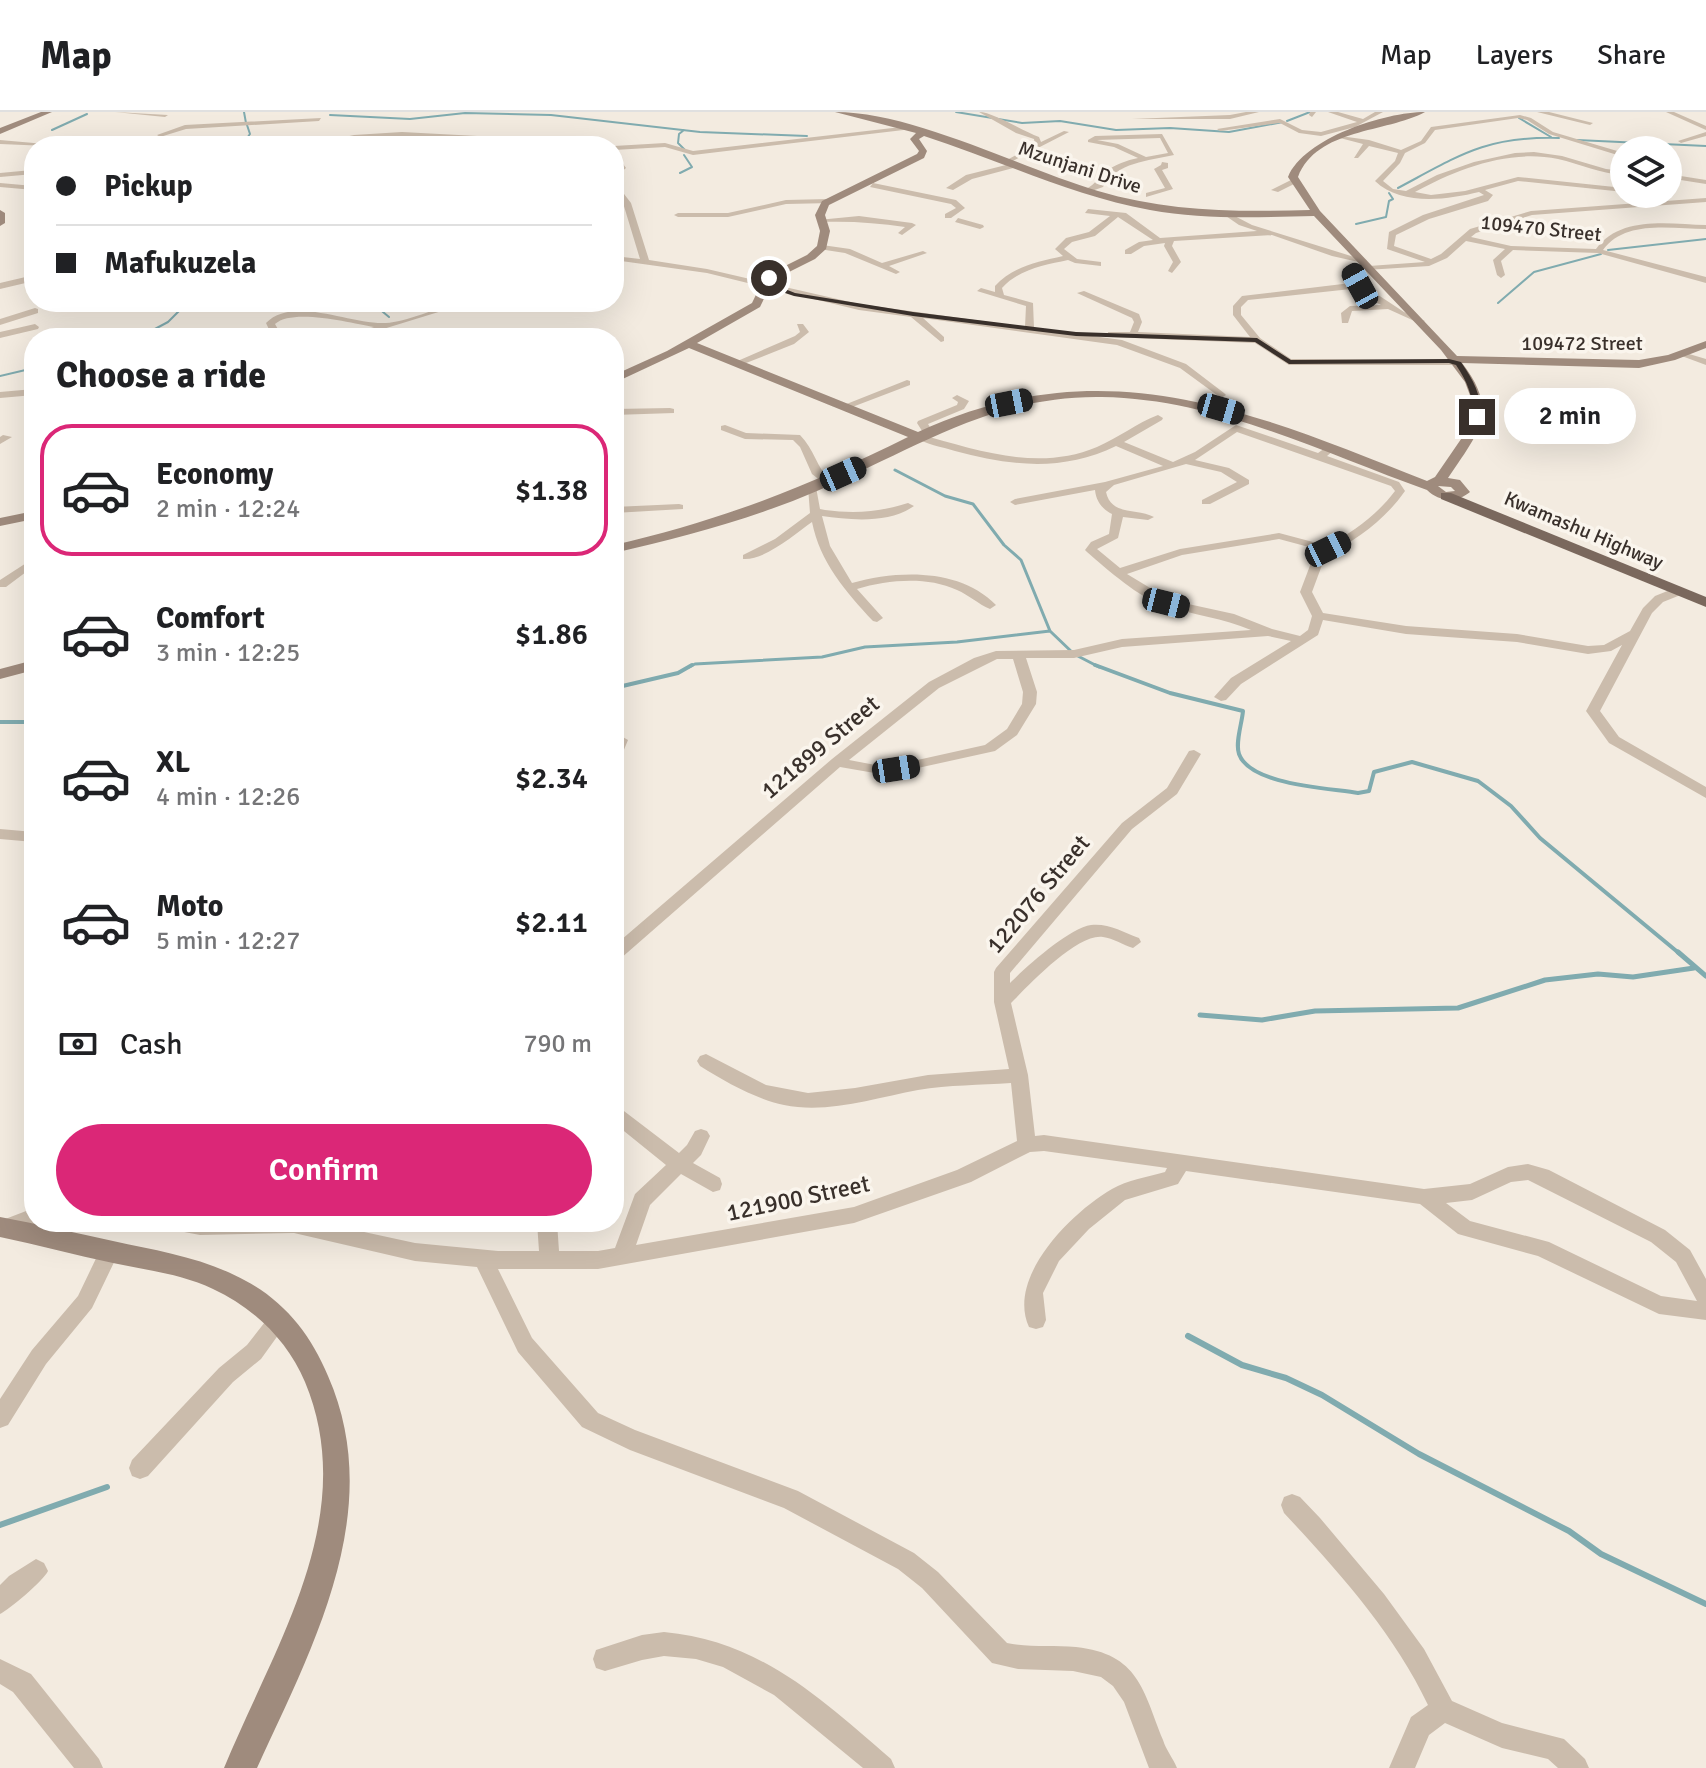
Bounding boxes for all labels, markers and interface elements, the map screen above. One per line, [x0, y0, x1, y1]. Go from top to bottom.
text: Map [40, 32, 112, 79]
text: Map [1380, 38, 1432, 72]
text: Layers [1476, 38, 1553, 72]
text: Share [1597, 38, 1666, 72]
street label: Mzunjani Drive [1015, 136, 1145, 199]
map controls [1610, 136, 1682, 208]
button: layers [1610, 136, 1682, 208]
text: Pickup [104, 168, 193, 205]
street label: 109470 Street [1479, 210, 1603, 247]
text: Mafukuzela [104, 245, 256, 282]
car [1338, 259, 1382, 313]
route start [751, 260, 787, 296]
street label: 109472 Street [1521, 331, 1643, 356]
text: Choose a ride [56, 353, 266, 398]
car [983, 387, 1035, 419]
callout: 2 min [1505, 389, 1637, 445]
car [1195, 391, 1247, 427]
route end [1459, 399, 1495, 435]
text: 2 min [1539, 400, 1601, 432]
car [816, 453, 870, 495]
icon: car [60, 454, 132, 526]
text: Economy [156, 456, 273, 493]
text: $1.38 [515, 472, 588, 509]
street label: Kwamashu Highway [1500, 486, 1668, 576]
text: 2 min · 12:24 [156, 493, 300, 525]
car [1301, 528, 1355, 570]
car [1140, 586, 1192, 620]
icon: car [60, 598, 132, 670]
text: Comfort [156, 600, 265, 637]
text: $1.86 [515, 616, 588, 653]
text: 3 min · 12:25 [156, 637, 300, 669]
street label: 121899 Street [755, 689, 885, 805]
icon: car [60, 742, 132, 814]
text: XL [156, 744, 190, 781]
car [870, 753, 922, 785]
text: $2.34 [515, 760, 588, 797]
text: 4 min · 12:26 [156, 781, 300, 813]
street label: 122076 Street [980, 829, 1096, 959]
icon: car [60, 886, 132, 958]
text: Moto [156, 888, 223, 925]
text: $2.11 [515, 904, 588, 941]
text: 5 min · 12:27 [156, 925, 300, 957]
icon: cash [56, 1022, 100, 1066]
text: Cash [120, 1026, 183, 1063]
text: 790 m [523, 1028, 592, 1060]
button: Confirm [56, 1124, 592, 1216]
street label: 121900 Street [724, 1168, 872, 1228]

